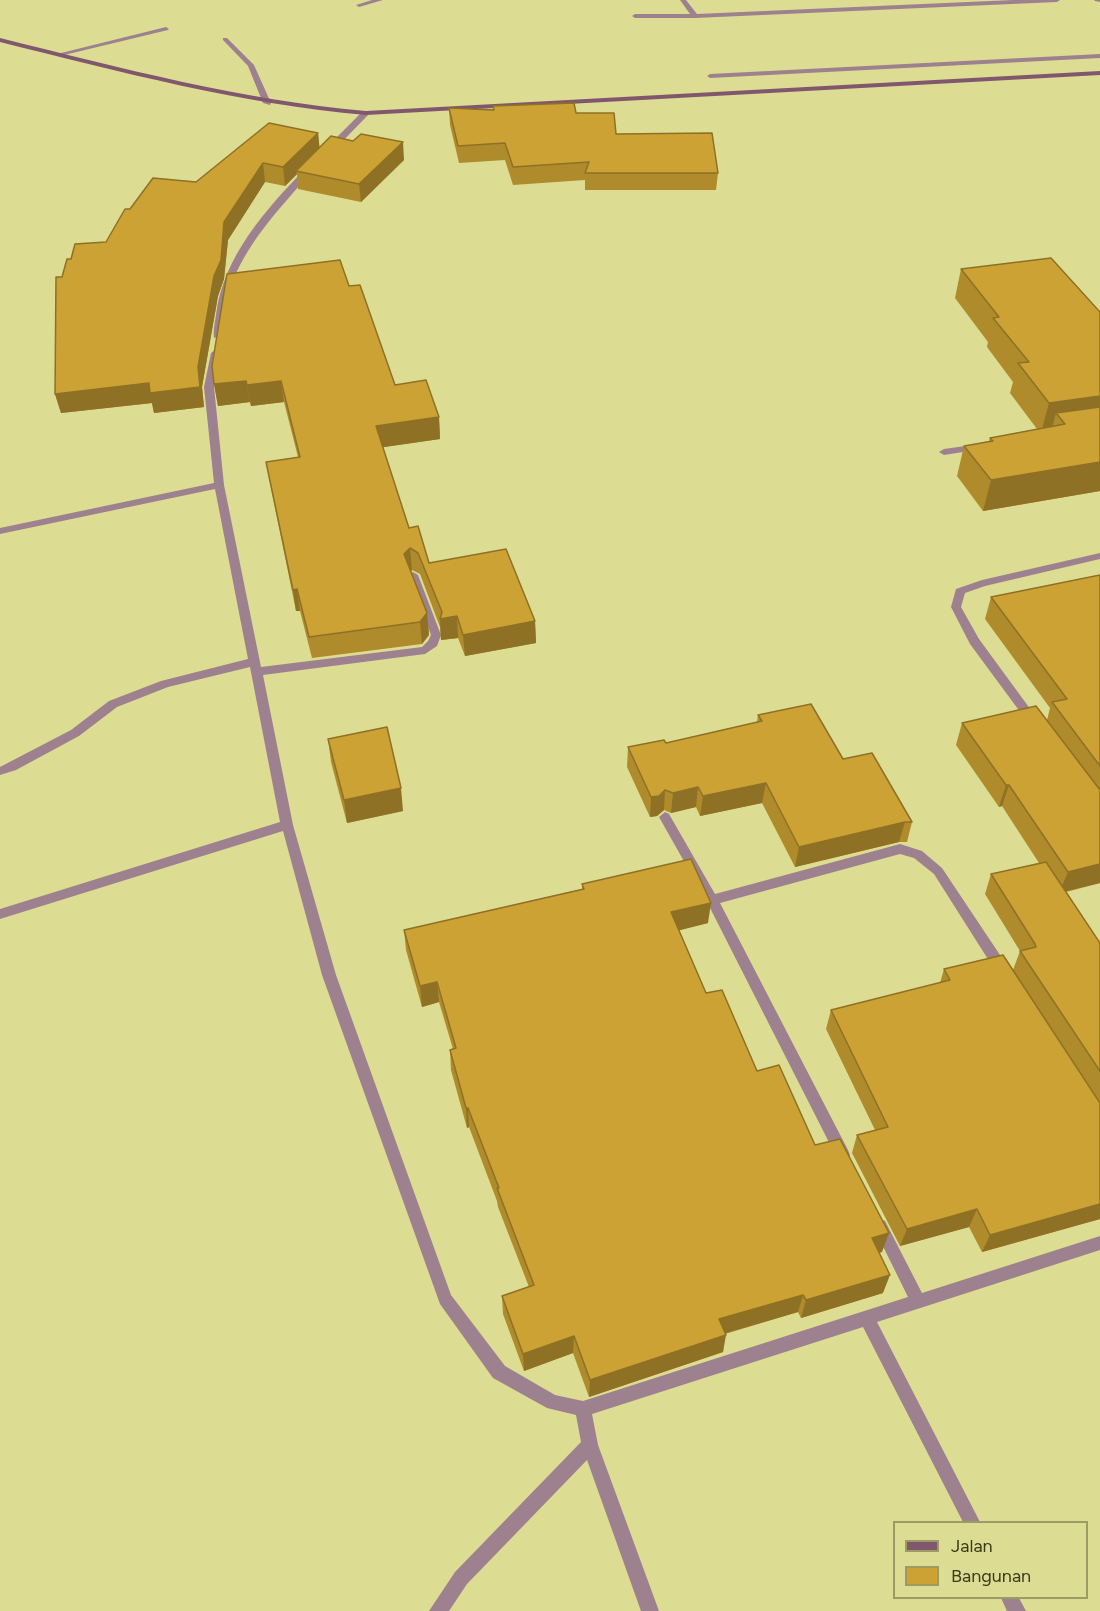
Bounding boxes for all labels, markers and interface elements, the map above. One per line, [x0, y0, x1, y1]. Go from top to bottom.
legend [893, 1521, 1088, 1599]
text: Jalan [951, 1535, 993, 1557]
text: Bangunan [951, 1565, 1031, 1587]

